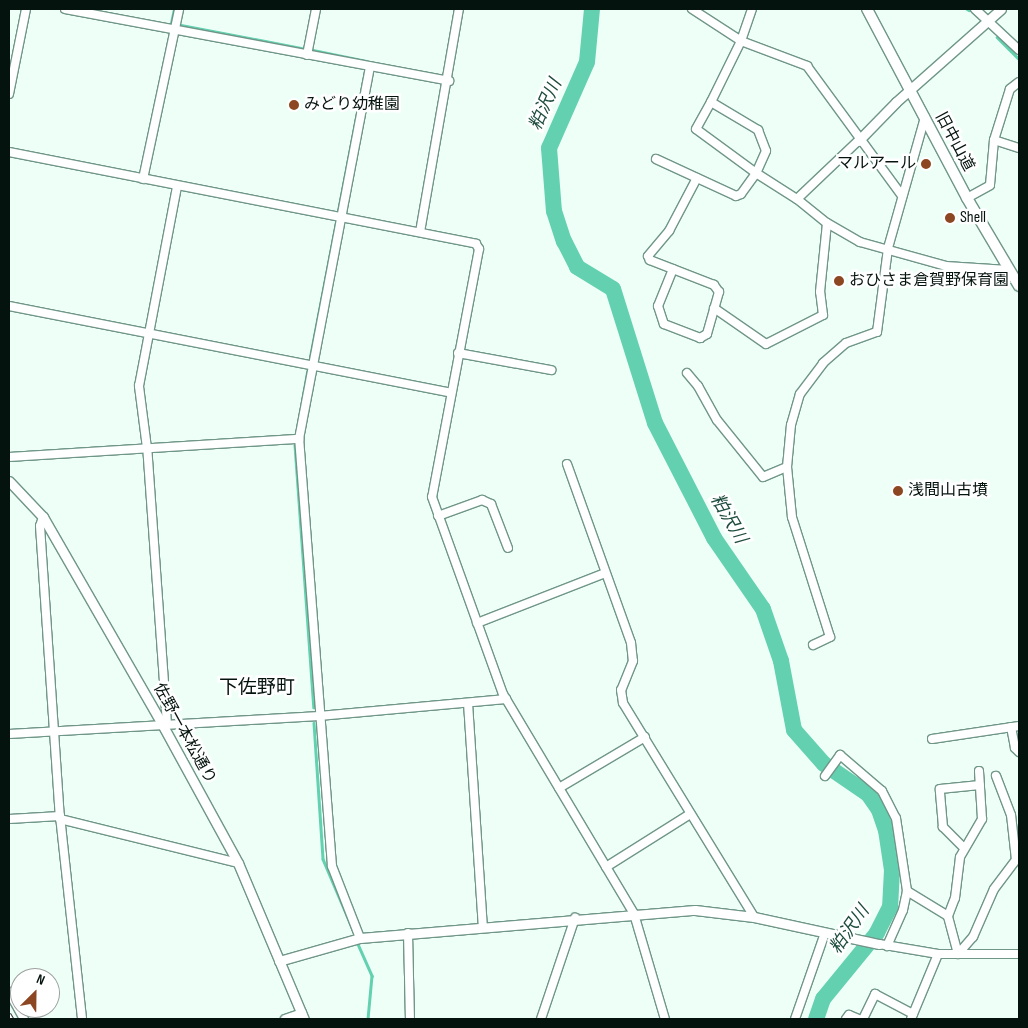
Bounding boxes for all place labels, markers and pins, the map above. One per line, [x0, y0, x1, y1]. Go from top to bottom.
place label: みどり幼稚園 [304, 95, 400, 115]
marker: みどり幼稚園 [288, 99, 300, 111]
place label: マルアール [837, 154, 916, 174]
marker: マルアール [920, 158, 932, 170]
place label: Shell [960, 208, 986, 228]
marker: Shell [944, 212, 956, 224]
place label: おひさま倉賀野保育園 [849, 271, 1009, 291]
marker: おひさま倉賀野保育園 [833, 275, 845, 287]
place label: 浅間山古墳 [908, 481, 988, 501]
marker: 浅間山古墳 [892, 485, 904, 497]

